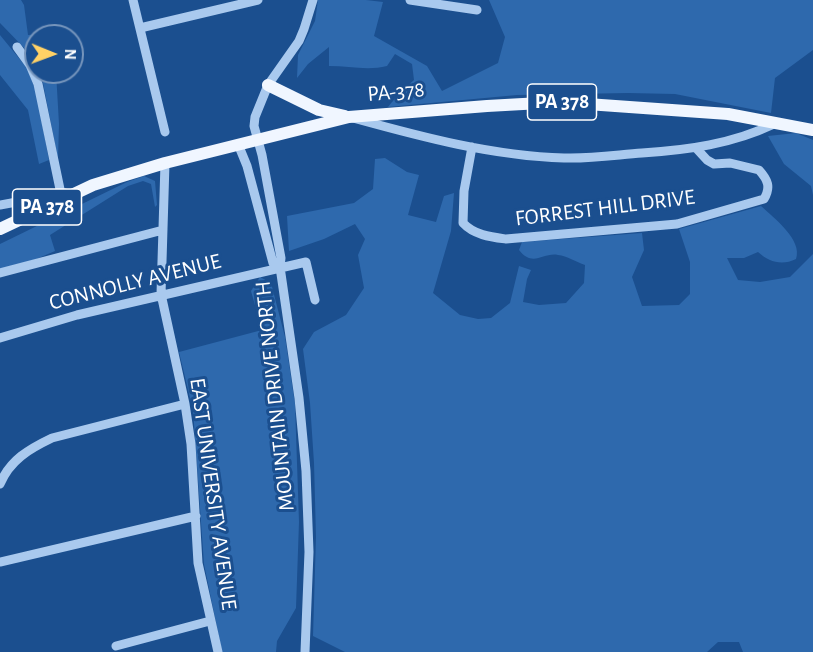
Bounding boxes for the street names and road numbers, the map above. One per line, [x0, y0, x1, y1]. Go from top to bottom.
street label: PA-378 [366, 76, 426, 108]
road number: PA 378 [528, 84, 596, 120]
street label: FORREST HILL DRIVE [514, 184, 696, 232]
road number: PA 378 [12, 189, 82, 225]
street label: CONNOLLY AVENUE [46, 248, 224, 316]
street label: MOUNTAIN DRIVE NORTH [250, 280, 300, 512]
street label: EAST UNIVERSITY AVENUE [184, 376, 242, 612]

